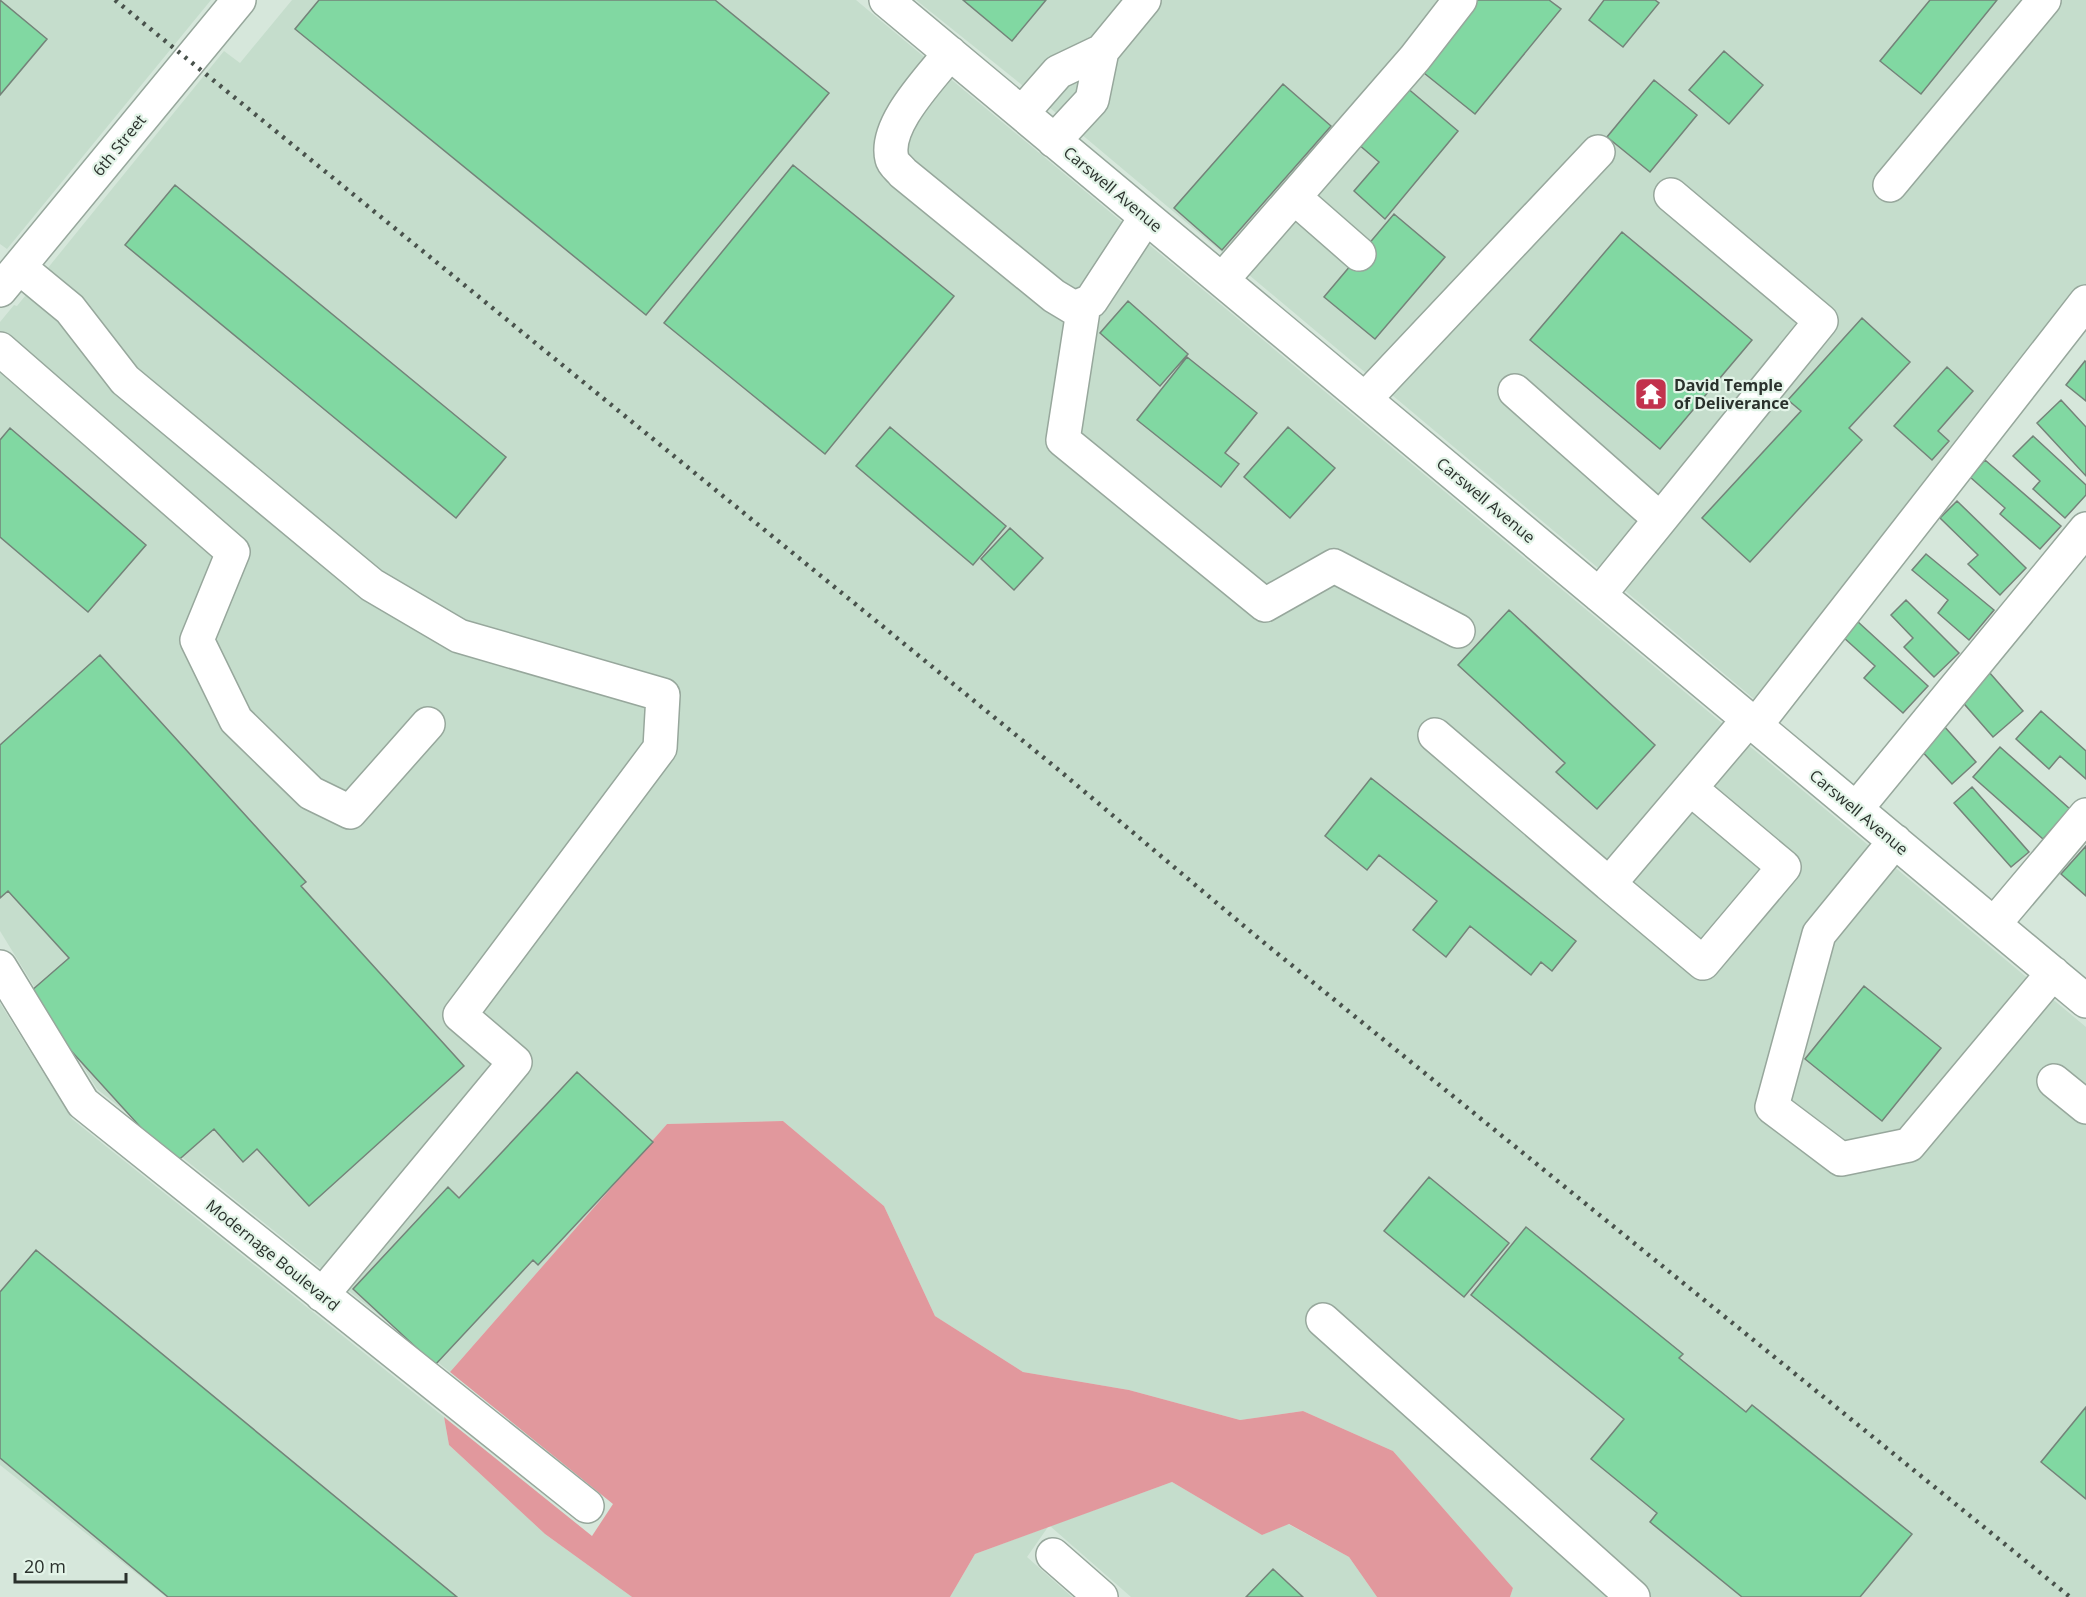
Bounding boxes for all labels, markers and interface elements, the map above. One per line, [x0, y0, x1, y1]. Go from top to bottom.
street label: 6th Street [87, 109, 151, 180]
street label: Carswell Avenue [1059, 141, 1167, 237]
place label: David Temple of Deliverance [1674, 374, 1789, 414]
temple icon: David Temple of Deliverance [1633, 376, 1669, 412]
street label: Carswell Avenue [1432, 452, 1540, 548]
street label: Carswell Avenue [1805, 764, 1913, 860]
street label: Modernage Boulevard [202, 1194, 344, 1316]
scale bar [15, 1546, 126, 1584]
text: 20 m [24, 1554, 66, 1578]

